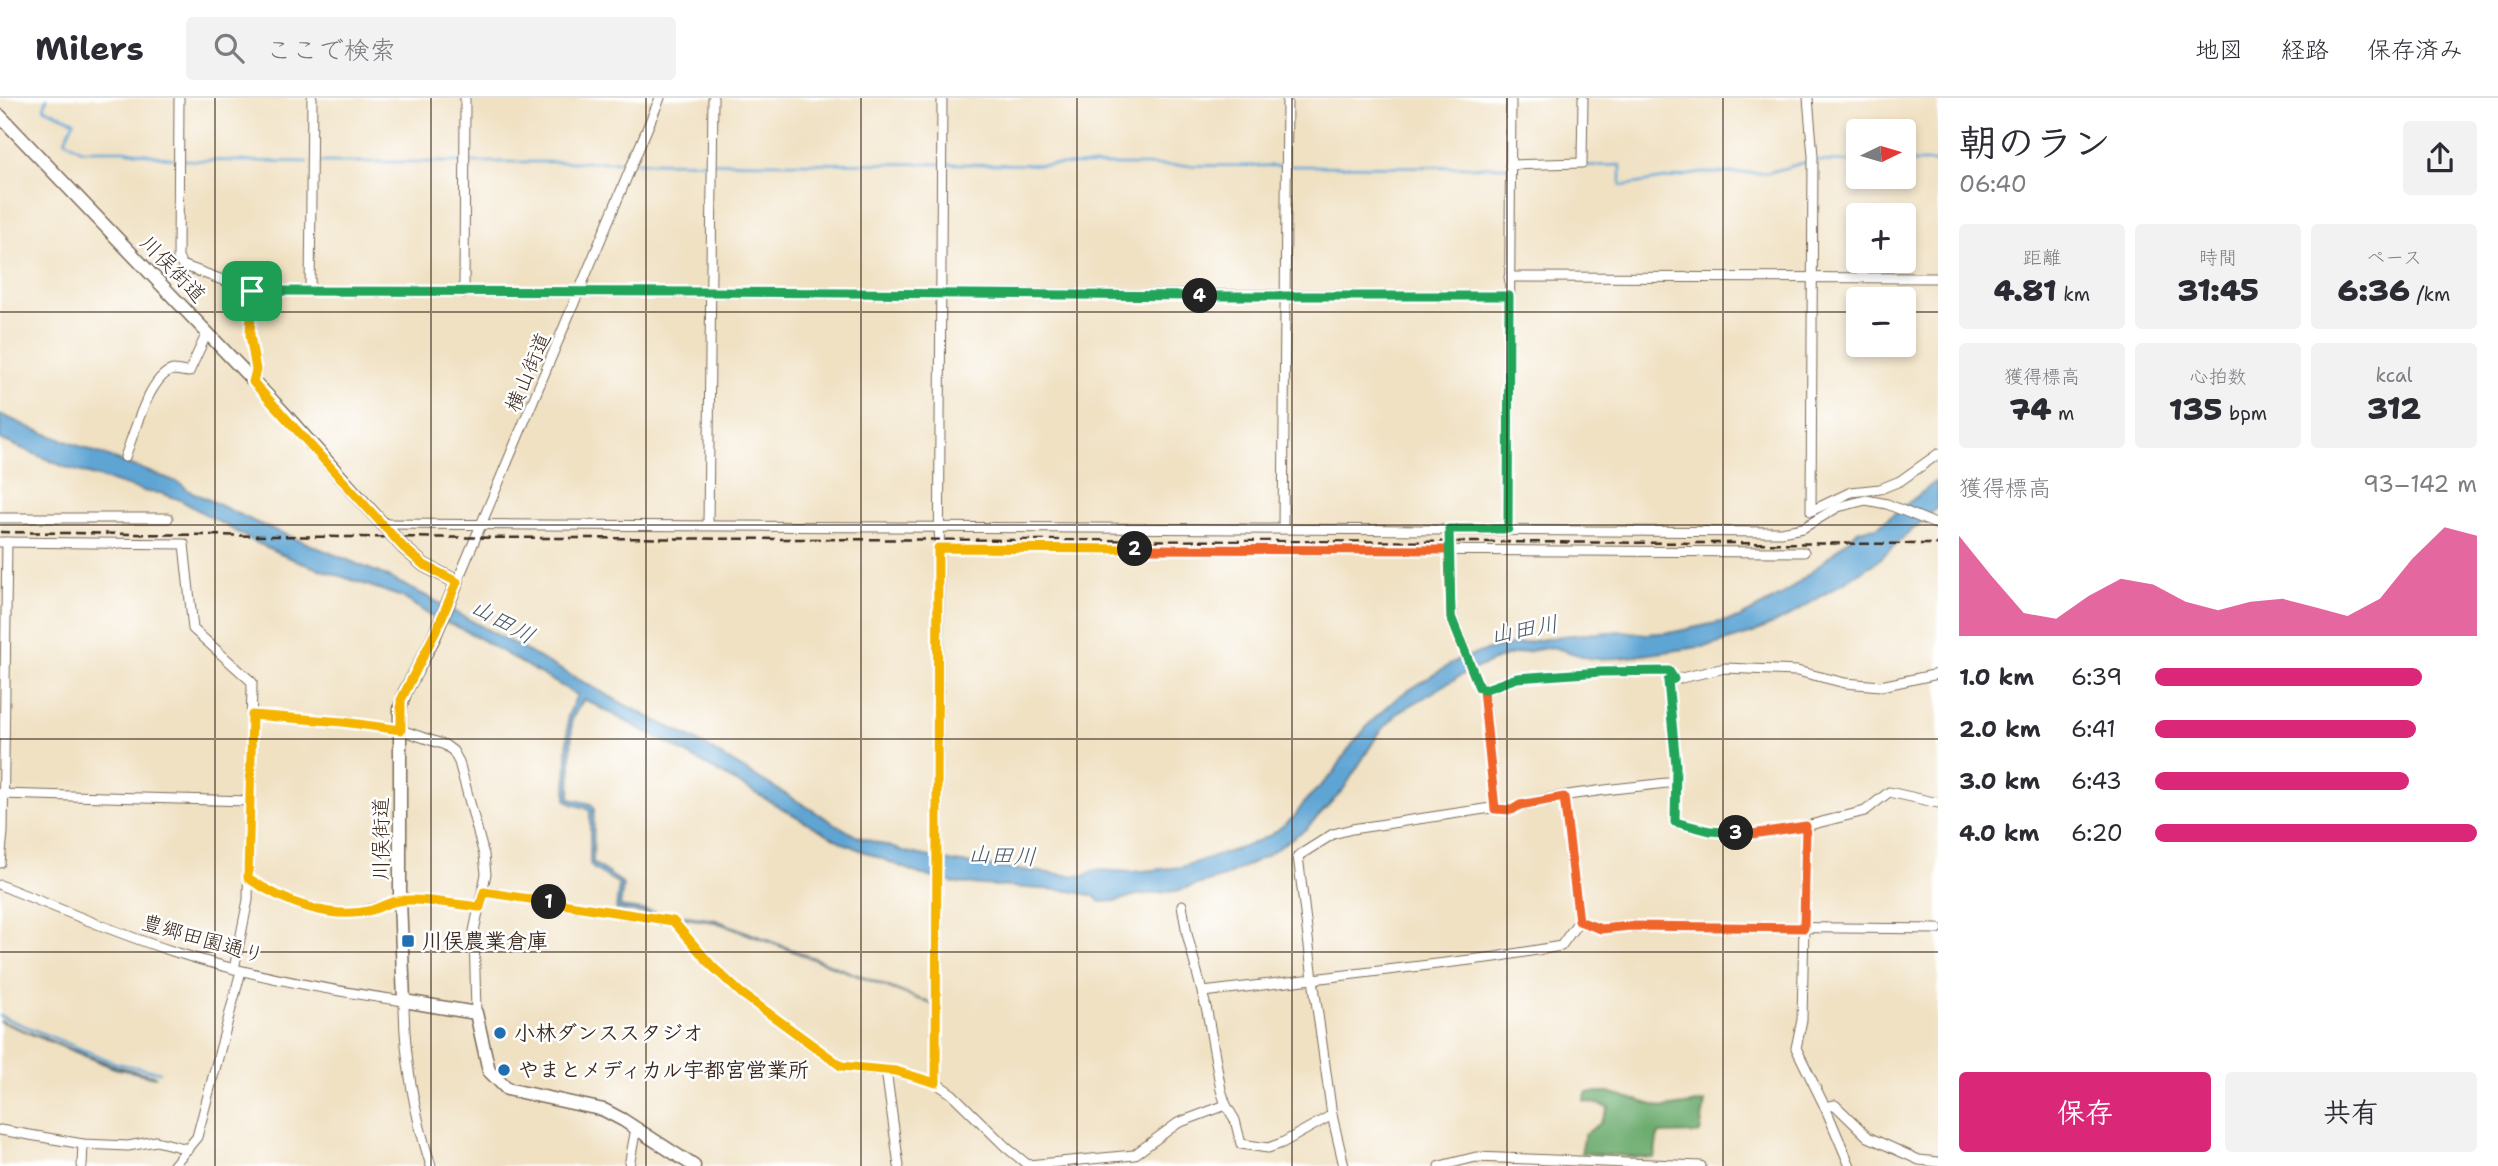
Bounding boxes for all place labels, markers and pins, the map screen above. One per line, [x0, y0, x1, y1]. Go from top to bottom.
pin [222, 261, 282, 321]
pin: 4 [1182, 278, 1218, 314]
pin: 2 [1118, 532, 1152, 566]
pin: 3 [1718, 816, 1754, 850]
pin: 1 [532, 884, 566, 920]
place label: 川俣農業倉庫 [422, 927, 548, 955]
marker: 川俣農業倉庫 [400, 933, 416, 949]
place label: 小林ダンススタジオ [514, 1019, 703, 1047]
marker: 小林ダンススタジオ [492, 1025, 508, 1041]
place label: やまとメディカル宇都宮営業所 [518, 1056, 809, 1084]
marker: やまとメディカル宇都宮営業所 [496, 1062, 512, 1078]

